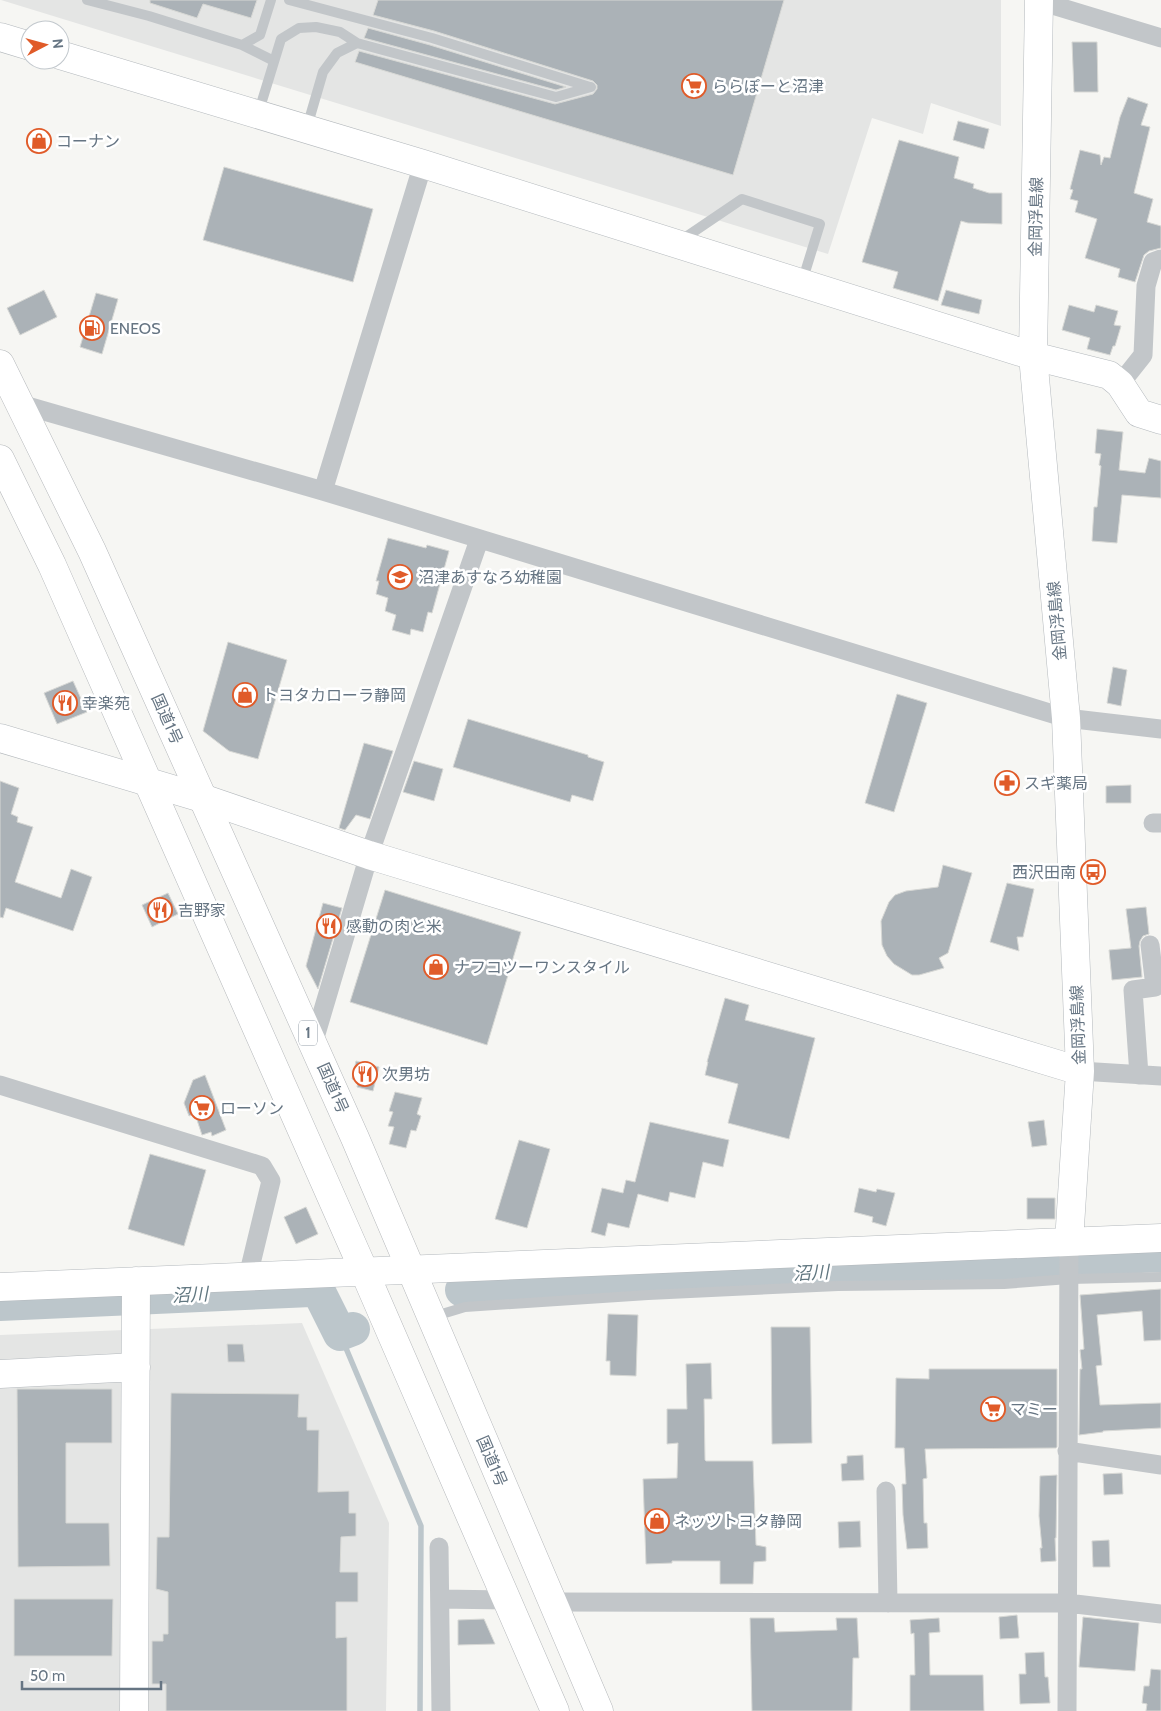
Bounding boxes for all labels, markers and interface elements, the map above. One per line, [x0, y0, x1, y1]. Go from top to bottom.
north arrow [20, 20, 70, 70]
text: N [48, 38, 67, 50]
supermarket icon: ららぽーと沼津 [681, 73, 707, 99]
place label: ららぽーと沼津 [712, 77, 824, 96]
shop icon: コーナン [26, 128, 52, 154]
place label: コーナン [56, 132, 120, 151]
street label: 金岡浮島線 [1026, 177, 1046, 257]
fuel station icon: ENEOS [79, 315, 105, 341]
place label: ENEOS [110, 319, 160, 338]
school or university icon: 沼津あすなろ幼稚園 [387, 564, 413, 590]
place label: 沼津あすなろ幼稚園 [418, 568, 562, 587]
street label: 金岡浮島線 [1044, 580, 1070, 662]
shop icon: トヨタカローラ静岡 [232, 682, 258, 708]
place label: トヨタカローラ静岡 [262, 686, 406, 705]
restaurant icon: 幸楽苑 [52, 690, 78, 716]
street label: 国道1号 [147, 691, 187, 747]
place label: 幸楽苑 [82, 694, 130, 713]
pharmacy icon: スギ薬局 [994, 770, 1020, 796]
place label: スギ薬局 [1024, 774, 1088, 793]
bus stop icon: 西沢田南 [1080, 859, 1106, 885]
place label: 西沢田南 [1012, 863, 1076, 882]
restaurant icon: 吉野家 [147, 897, 173, 923]
place label: 吉野家 [178, 901, 226, 920]
restaurant icon: 感動の肉と米 [316, 913, 342, 939]
place label: 感動の肉と米 [346, 917, 442, 936]
shop icon: ナフコツーワンスタイル [423, 954, 449, 980]
place label: ナフコツーワンスタイル [454, 958, 630, 977]
street label: 金岡浮島線 [1067, 985, 1089, 1065]
road number: 1 [299, 1020, 317, 1046]
street label: 国道1号 [313, 1060, 353, 1116]
restaurant icon: 次男坊 [352, 1061, 378, 1087]
place label: 次男坊 [382, 1065, 430, 1084]
supermarket icon: ローソン [189, 1095, 215, 1121]
place label: ローソン [220, 1099, 284, 1118]
water label: 沼川 [792, 1261, 832, 1285]
water label: 沼川 [171, 1283, 211, 1307]
supermarket icon: マミー [980, 1396, 1006, 1422]
place label: マミー [1010, 1400, 1058, 1419]
street label: 国道1号 [473, 1433, 511, 1489]
shop icon: ネッツトヨタ静岡 [644, 1508, 670, 1534]
place label: ネッツトヨタ静岡 [674, 1512, 802, 1531]
scale bar [22, 1658, 161, 1690]
text: 50 m [30, 1667, 65, 1685]

